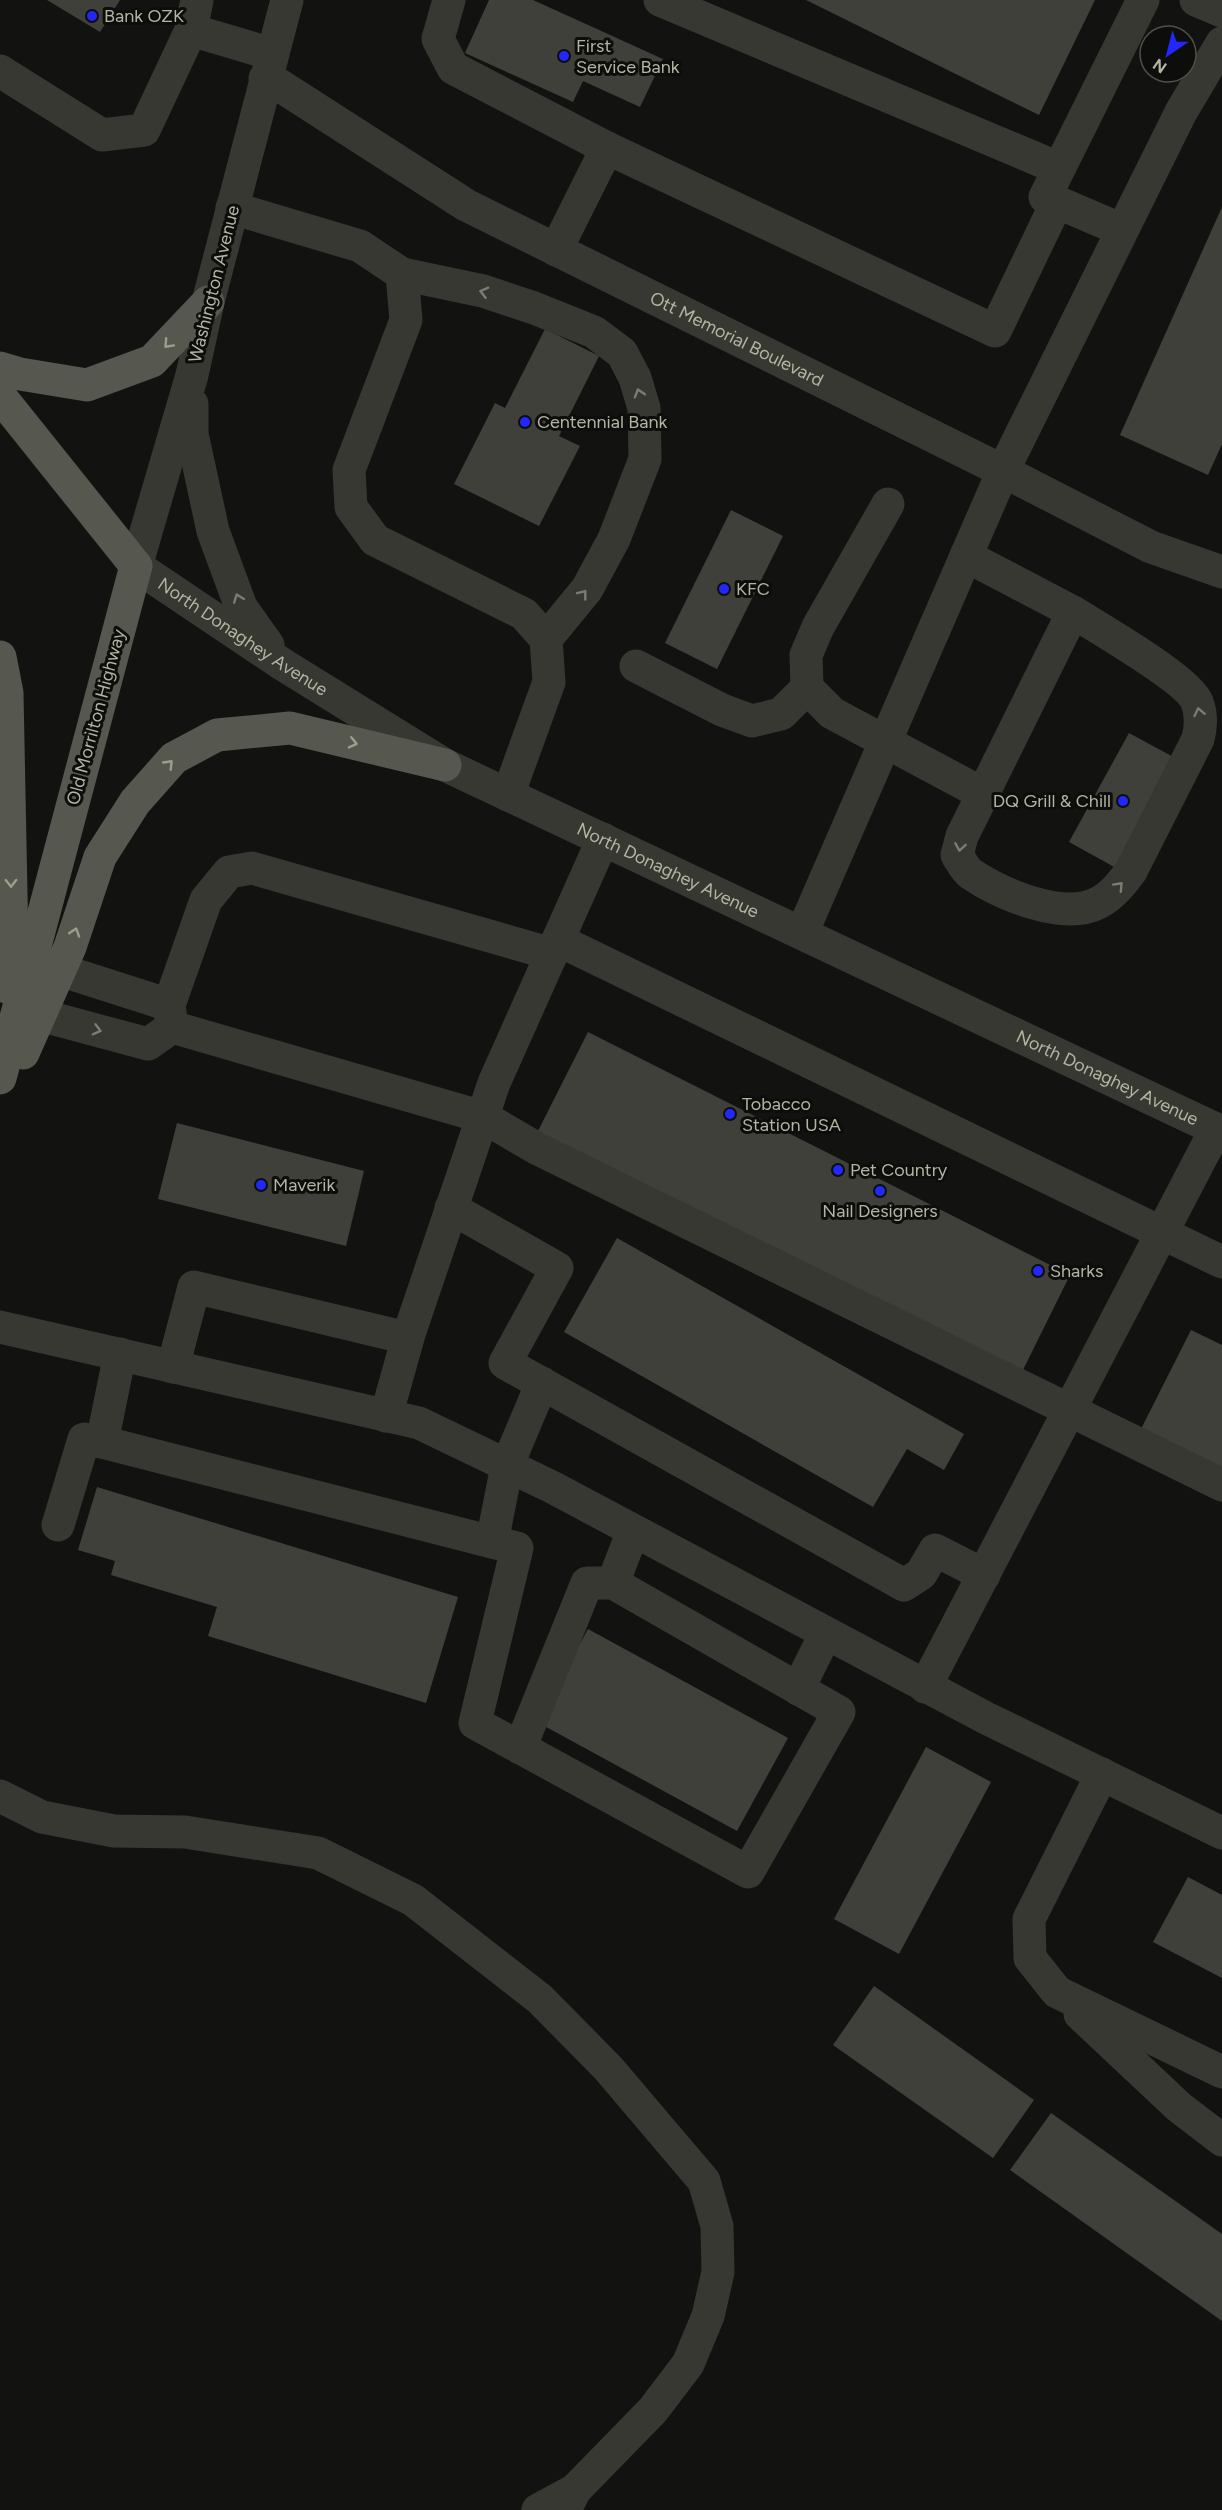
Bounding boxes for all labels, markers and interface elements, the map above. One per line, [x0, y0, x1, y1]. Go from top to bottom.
place label: Bank OZK [104, 5, 184, 27]
marker: Bank OZK [85, 9, 99, 23]
north arrow [1138, 24, 1198, 84]
place label: First Service Bank [576, 35, 680, 78]
marker: First Service Bank [557, 49, 571, 63]
text: N [1149, 55, 1170, 77]
street label: Washington Avenue [184, 203, 244, 365]
one-way arrow [479, 287, 490, 299]
street label: Ott Memorial Boulevard [646, 287, 827, 391]
one-way arrow [164, 338, 175, 348]
one-way arrow [634, 388, 646, 399]
place label: Centennial Bank [537, 411, 668, 433]
marker: Centennial Bank [518, 415, 532, 429]
street label: North Donaghey Avenue [154, 573, 332, 701]
place label: KFC [736, 578, 770, 600]
marker: KFC [717, 582, 731, 596]
one-way arrow [576, 590, 587, 601]
one-way arrow [232, 593, 245, 604]
street label: Old Morrilton Highway [62, 626, 130, 807]
one-way arrow [1193, 707, 1206, 717]
one-way arrow [348, 735, 358, 748]
one-way arrow [161, 761, 172, 772]
place label: DQ Grill & Chill [993, 790, 1111, 812]
marker: DQ Grill & Chill [1116, 794, 1130, 808]
street label: North Donaghey Avenue [573, 818, 763, 923]
one-way arrow [954, 842, 966, 852]
one-way arrow [5, 879, 17, 888]
one-way arrow [1112, 882, 1123, 892]
one-way arrow [68, 927, 81, 938]
one-way arrow [91, 1023, 101, 1035]
street label: North Donaghey Avenue [1013, 1025, 1202, 1130]
place label: Tobacco Station USA [742, 1093, 841, 1136]
marker: Tobacco Station USA [723, 1107, 737, 1121]
place label: Pet Country [850, 1159, 948, 1181]
marker: Pet Country [831, 1163, 845, 1177]
place label: Maverik [273, 1174, 336, 1196]
marker: Maverik [254, 1178, 268, 1192]
marker: Nail Designers [873, 1184, 887, 1198]
place label: Nail Designers [822, 1200, 938, 1222]
place label: Sharks [1050, 1260, 1103, 1282]
marker: Sharks [1031, 1264, 1045, 1278]

